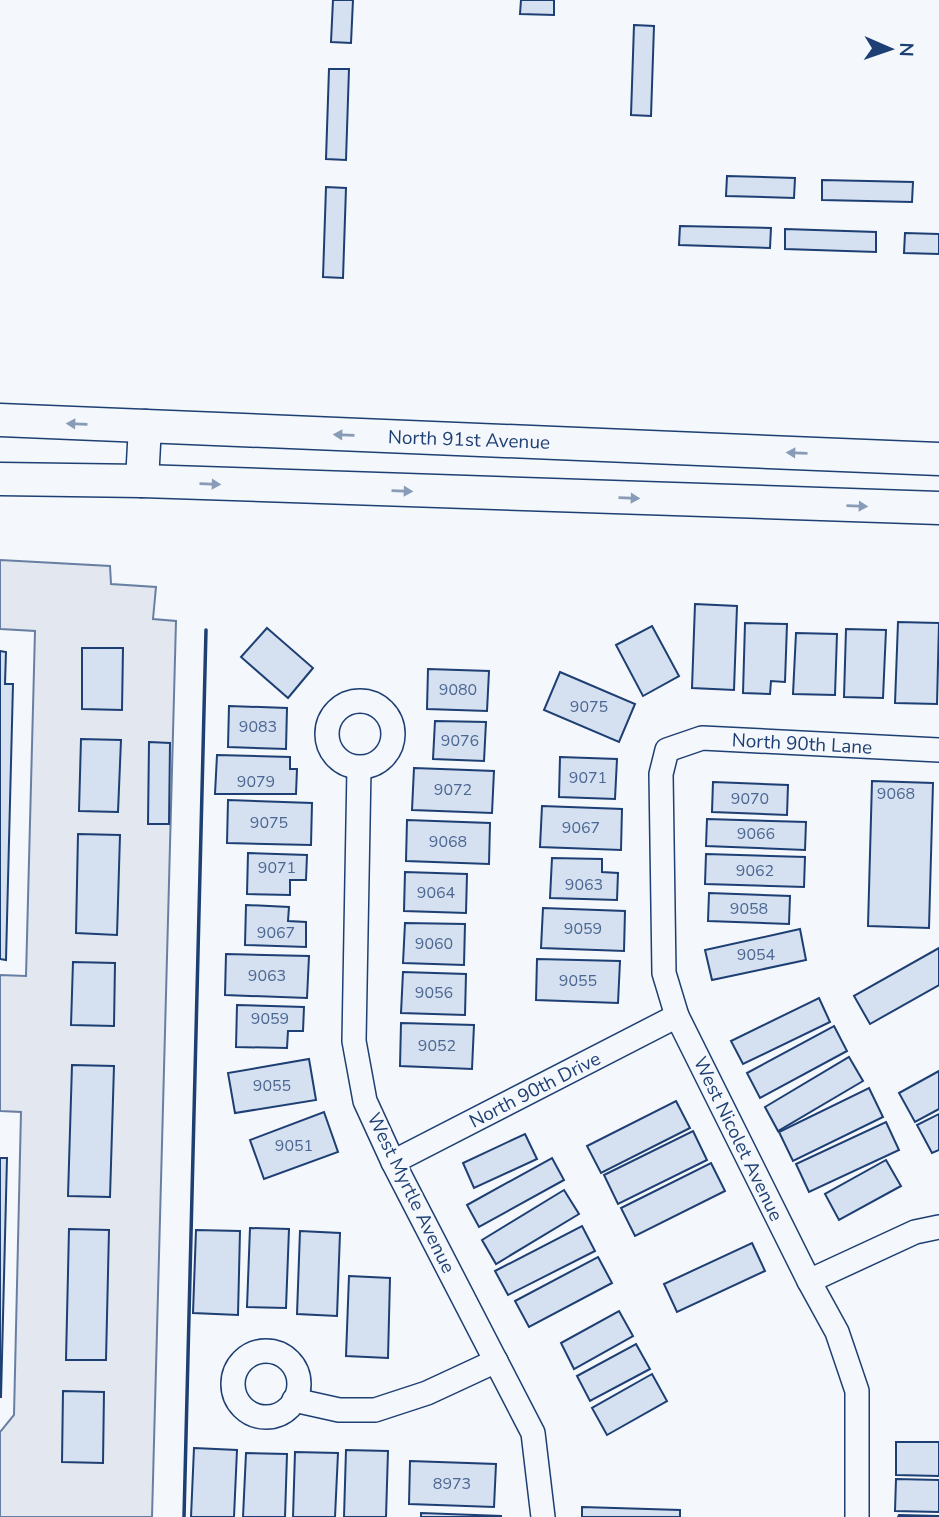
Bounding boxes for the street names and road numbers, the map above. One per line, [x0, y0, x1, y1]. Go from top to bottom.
street label: North 91st Avenue [387, 424, 551, 456]
street label: North 90th Lane [731, 727, 873, 761]
street label: North 90th Drive [465, 1046, 605, 1134]
street label: West Nicolet Avenue [687, 1052, 789, 1226]
street label: West Myrtle Avenue [361, 1108, 461, 1278]

